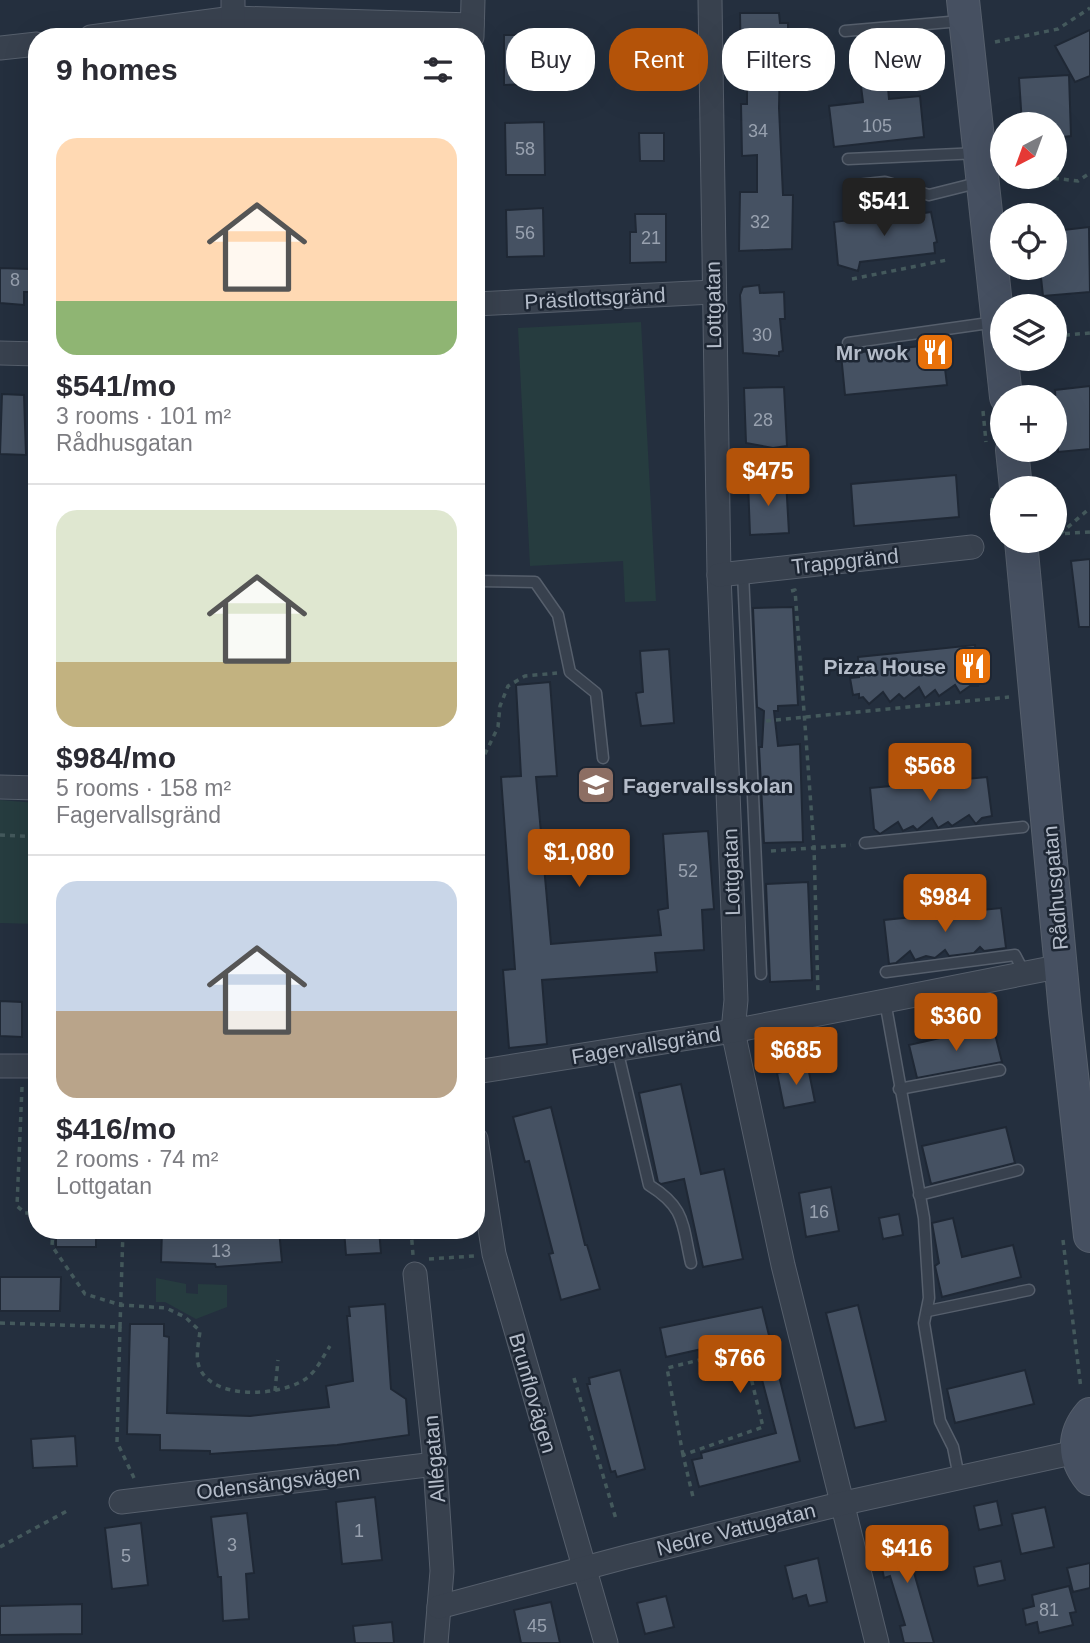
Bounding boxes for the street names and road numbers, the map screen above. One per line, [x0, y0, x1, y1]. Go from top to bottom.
street label: Lottgatan [701, 261, 725, 349]
street label: Prästlottsgränd [524, 283, 666, 313]
street label: Trappgränd [790, 544, 900, 578]
street label: Rådhusgatan [1038, 825, 1072, 951]
street label: Lottgatan [718, 828, 744, 916]
street label: Fagervallsgränd [570, 1022, 722, 1068]
street label: Brunflovägen [505, 1330, 561, 1456]
street label: Allégatan [419, 1414, 449, 1504]
street label: Odensängsvägen [195, 1461, 361, 1503]
street label: Nedre Vattugatan [654, 1498, 818, 1560]

